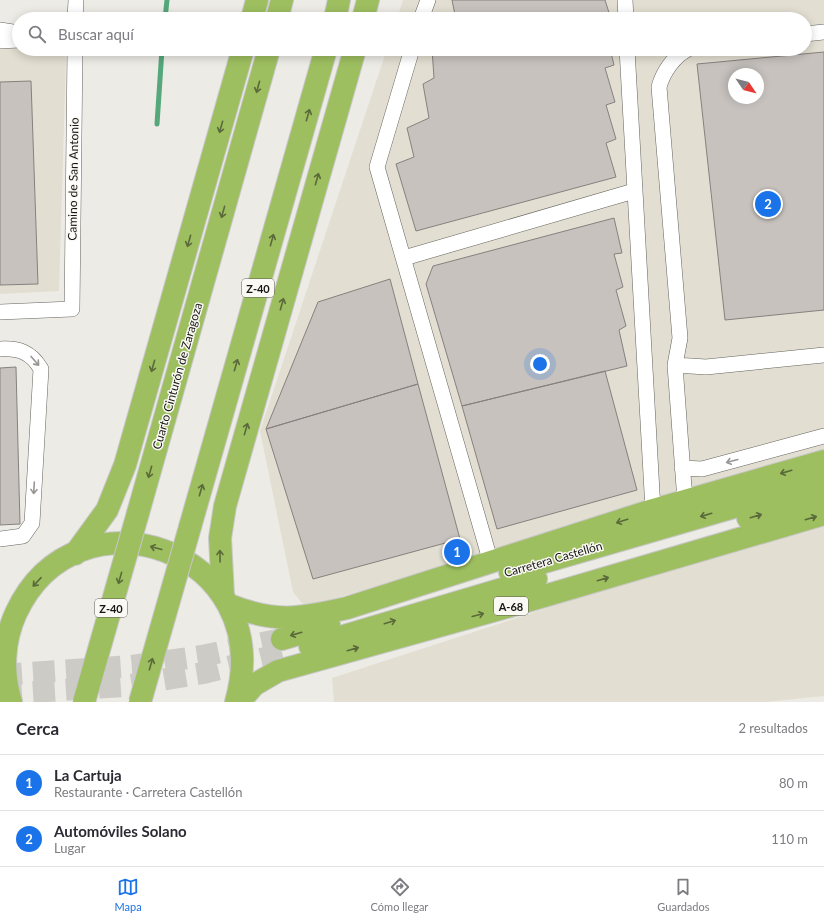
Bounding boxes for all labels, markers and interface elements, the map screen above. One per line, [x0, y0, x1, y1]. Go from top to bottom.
search box [12, 12, 812, 56]
icon: search [26, 23, 48, 45]
text: Buscar aquí [58, 25, 134, 43]
north arrow [728, 68, 764, 104]
one-way arrow [254, 80, 262, 93]
one-way arrow [304, 108, 312, 121]
street label: Camino de San Antonio [64, 117, 82, 241]
one-way arrow [217, 120, 224, 133]
one-way arrow [314, 173, 321, 186]
pin: 2 [755, 189, 781, 219]
one-way arrow [219, 205, 226, 218]
one-way arrow [269, 233, 276, 246]
one-way arrow [185, 235, 192, 248]
road number: Z-40 [242, 279, 274, 297]
one-way arrow [279, 298, 286, 311]
street label: Cuarto Cinturón de Zaragoza [149, 301, 205, 451]
your location [530, 354, 550, 374]
one-way arrow [30, 356, 39, 366]
one-way arrow [233, 358, 240, 371]
one-way arrow [149, 360, 156, 373]
one-way arrow [243, 423, 251, 436]
one-way arrow [726, 457, 739, 465]
one-way arrow [146, 465, 153, 478]
one-way arrow [780, 469, 793, 476]
one-way arrow [31, 481, 38, 494]
one-way arrow [198, 483, 205, 496]
one-way arrow [700, 512, 713, 519]
one-way arrow [749, 512, 762, 519]
one-way arrow [805, 514, 818, 521]
one-way arrow [616, 517, 628, 525]
pin: 1 [444, 537, 470, 567]
street label: Carretera Castellón [502, 538, 604, 580]
one-way arrow [150, 544, 163, 551]
one-way arrow [216, 550, 224, 563]
one-way arrow [116, 571, 123, 584]
one-way arrow [596, 575, 609, 582]
one-way arrow [33, 577, 42, 587]
road number: A-68 [494, 597, 528, 615]
road number: Z-40 [95, 599, 127, 617]
one-way arrow [471, 610, 484, 618]
one-way arrow [384, 618, 397, 625]
one-way arrow [290, 631, 303, 638]
one-way arrow [346, 645, 359, 652]
one-way arrow [148, 658, 155, 671]
text: Cerca [16, 718, 59, 739]
text: 2 resultados [738, 720, 808, 736]
text: La Cartuja [54, 766, 122, 784]
text: 1 [25, 775, 33, 791]
text: 80 m [779, 775, 808, 791]
text: Restaurante · Carretera Castellón [54, 784, 242, 800]
text: Automóviles Solano [54, 822, 187, 840]
text: 2 [25, 831, 33, 847]
text: 110 m [771, 831, 808, 847]
text: Lugar [54, 840, 86, 856]
tab: Mapa [114, 876, 142, 913]
tab: Cómo llegar [371, 876, 428, 913]
tab: Guardados [657, 876, 709, 913]

